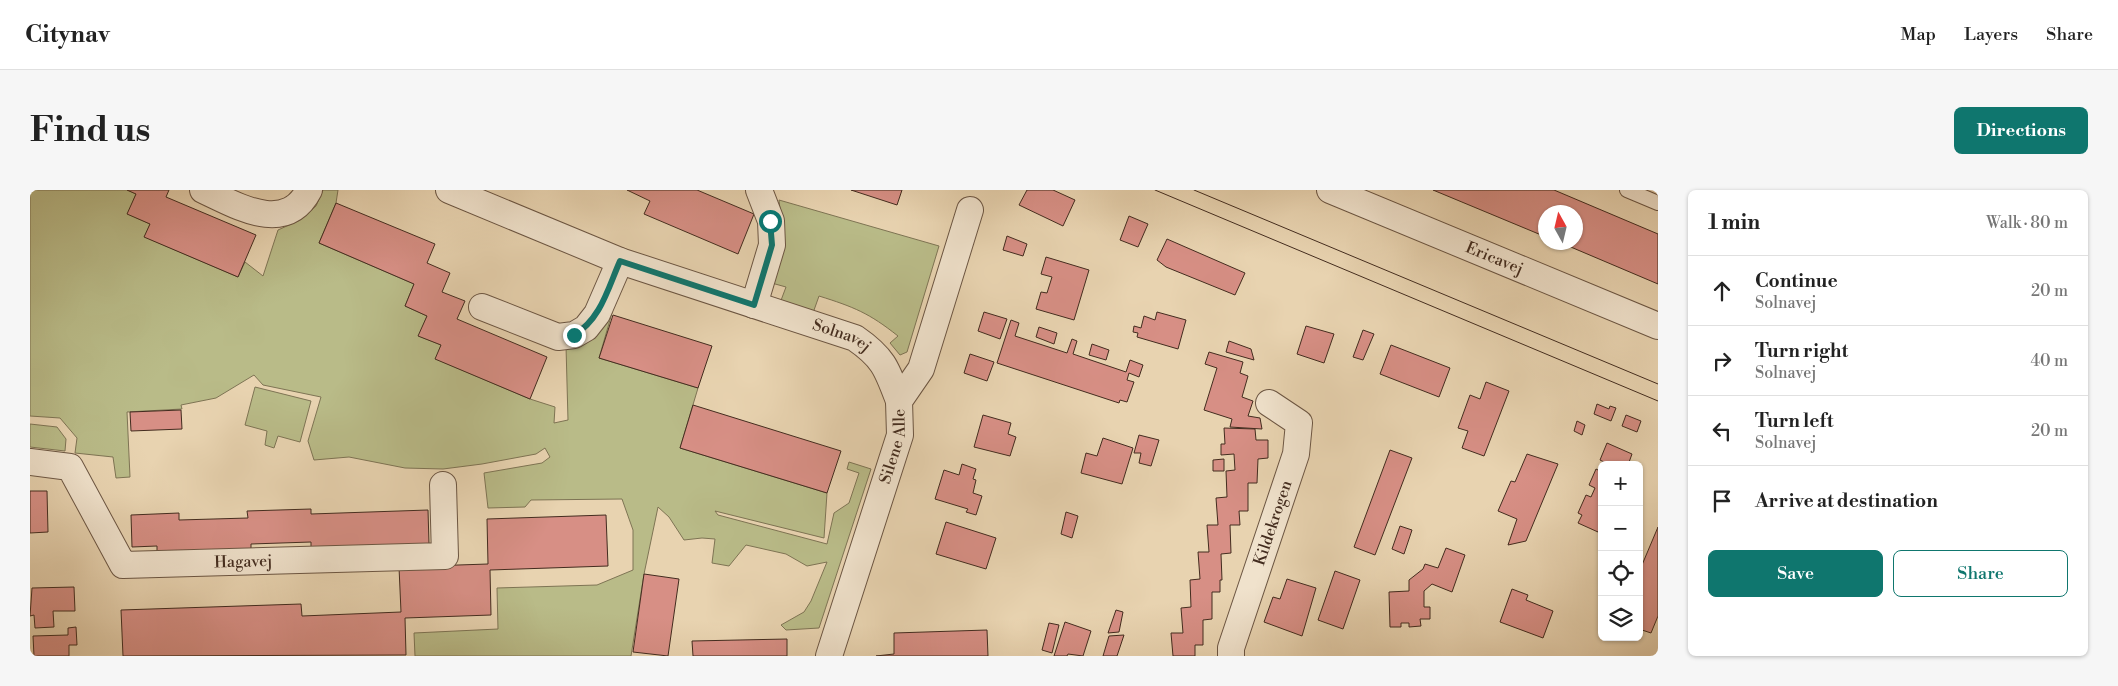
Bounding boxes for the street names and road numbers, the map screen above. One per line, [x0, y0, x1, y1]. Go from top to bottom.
street label: Ericavej [1463, 237, 1526, 279]
street label: Solnavej [810, 315, 875, 356]
street label: Silene Alle [875, 408, 910, 486]
street label: Kildekrogen [1249, 477, 1297, 568]
street label: Hagavej [214, 551, 273, 572]

